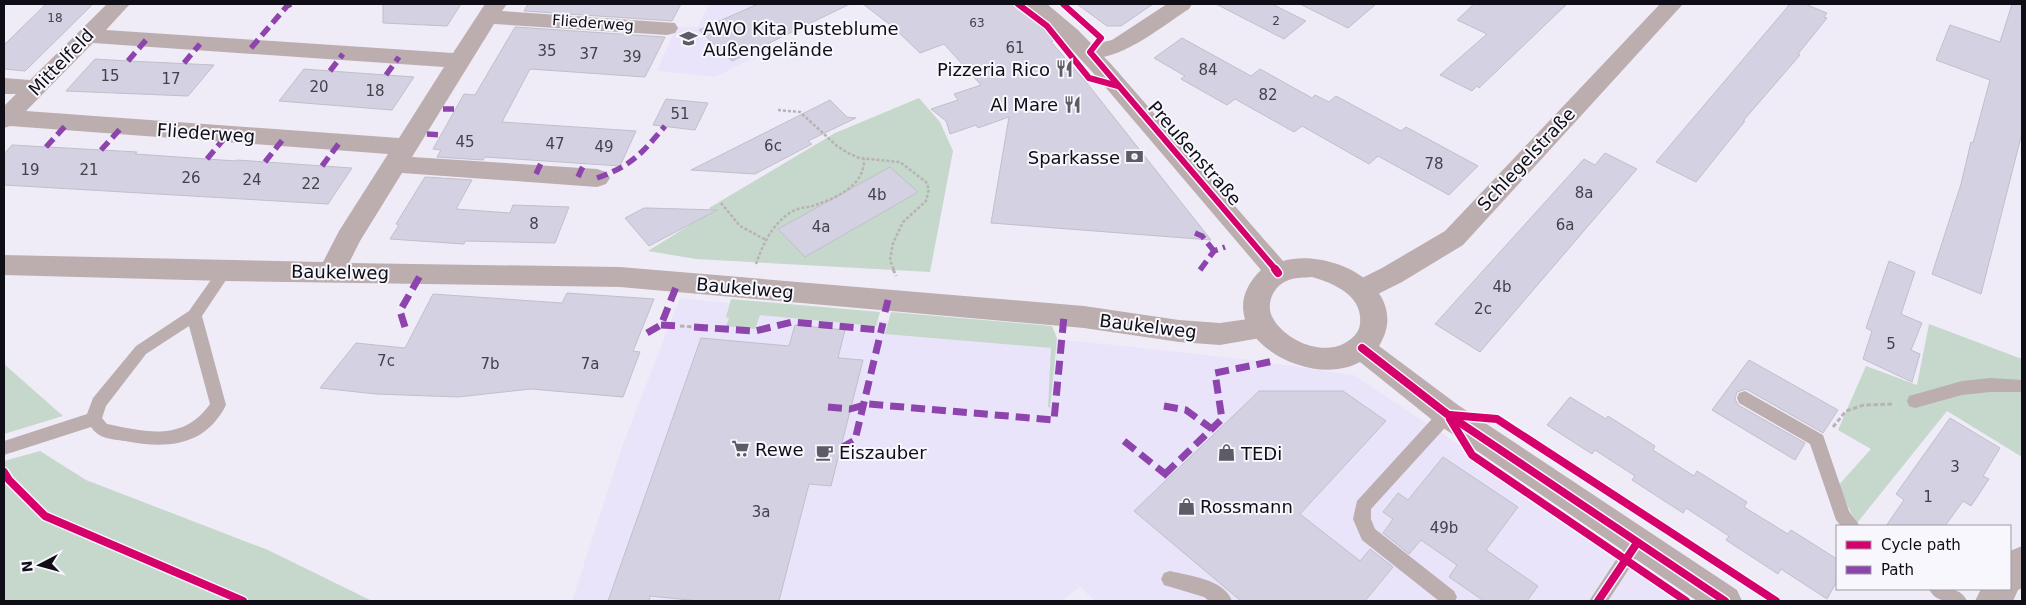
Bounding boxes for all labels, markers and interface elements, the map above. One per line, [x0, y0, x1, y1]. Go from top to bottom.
house number: 18 [47, 11, 63, 25]
street label: Fliederweg [551, 11, 635, 35]
house number: 2 [1272, 14, 1280, 28]
house number: 63 [969, 16, 985, 30]
place label: AWO Kita Pusteblume Außengelände [703, 18, 899, 60]
street label: Mittelfeld [24, 24, 98, 100]
school or university icon: AWO Kita Pusteblume Außengelände [679, 28, 699, 48]
house number: 61 [1005, 39, 1025, 57]
house number: 35 [537, 42, 557, 60]
house number: 37 [579, 45, 599, 63]
house number: 39 [622, 48, 642, 66]
place label: Pizzeria Rico [937, 59, 1050, 80]
restaurant icon: Pizzeria Rico [1054, 59, 1074, 79]
house number: 84 [1198, 61, 1218, 79]
house number: 15 [100, 67, 120, 85]
house number: 17 [161, 70, 181, 88]
house number: 20 [309, 78, 329, 96]
house number: 18 [365, 82, 385, 100]
house number: 82 [1258, 86, 1278, 104]
place label: Al Mare [990, 94, 1058, 115]
restaurant icon: Al Mare [1062, 94, 1082, 114]
street label: Preußenstraße [1144, 97, 1246, 209]
street label: Schlegelstraße [1473, 103, 1579, 215]
house number: 51 [670, 105, 690, 123]
street label: Fliederweg [156, 119, 256, 147]
house number: 45 [455, 133, 475, 151]
house number: 47 [545, 135, 565, 153]
house number: 6c [764, 137, 782, 155]
house number: 49 [594, 138, 614, 156]
place label: Sparkasse [1028, 147, 1120, 168]
bank icon: Sparkasse [1124, 147, 1144, 167]
house number: 78 [1424, 155, 1444, 173]
house number: 19 [20, 161, 40, 179]
house number: 21 [79, 161, 99, 179]
house number: 26 [181, 169, 201, 187]
house number: 24 [242, 171, 262, 189]
house number: 22 [301, 175, 321, 193]
house number: 8a [1575, 184, 1593, 202]
house number: 4b [867, 186, 887, 204]
house number: 8 [529, 215, 539, 233]
house number: 6a [1556, 216, 1574, 234]
house number: 4a [812, 218, 830, 236]
street label: Baukelweg [291, 261, 389, 283]
street label: Baukelweg [695, 273, 795, 303]
house number: 4b [1492, 278, 1512, 296]
house number: 2c [1474, 300, 1492, 318]
street label: Baukelweg [1098, 310, 1198, 342]
house number: 5 [1886, 335, 1896, 353]
house number: 7c [377, 352, 395, 370]
house number: 7b [480, 355, 500, 373]
house number: 7a [581, 355, 599, 373]
supermarket icon: Rewe [731, 439, 751, 459]
place label: Rewe [755, 439, 804, 460]
cafe icon: Eiszauber [815, 442, 835, 462]
place label: Eiszauber [839, 442, 927, 463]
shop icon: TEDi [1217, 443, 1237, 463]
place label: TEDi [1240, 443, 1282, 464]
house number: 3 [1950, 458, 1960, 476]
house number: 1 [1923, 488, 1933, 506]
shop icon: Rossmann [1176, 496, 1196, 516]
place label: Rossmann [1200, 496, 1293, 517]
house number: 3a [752, 503, 770, 521]
house number: 49b [1430, 519, 1458, 537]
legend [1836, 525, 2011, 590]
text: Cycle path [1881, 536, 1961, 554]
north arrow [15, 540, 65, 590]
text: N [19, 560, 36, 573]
text: Path [1881, 561, 1914, 579]

